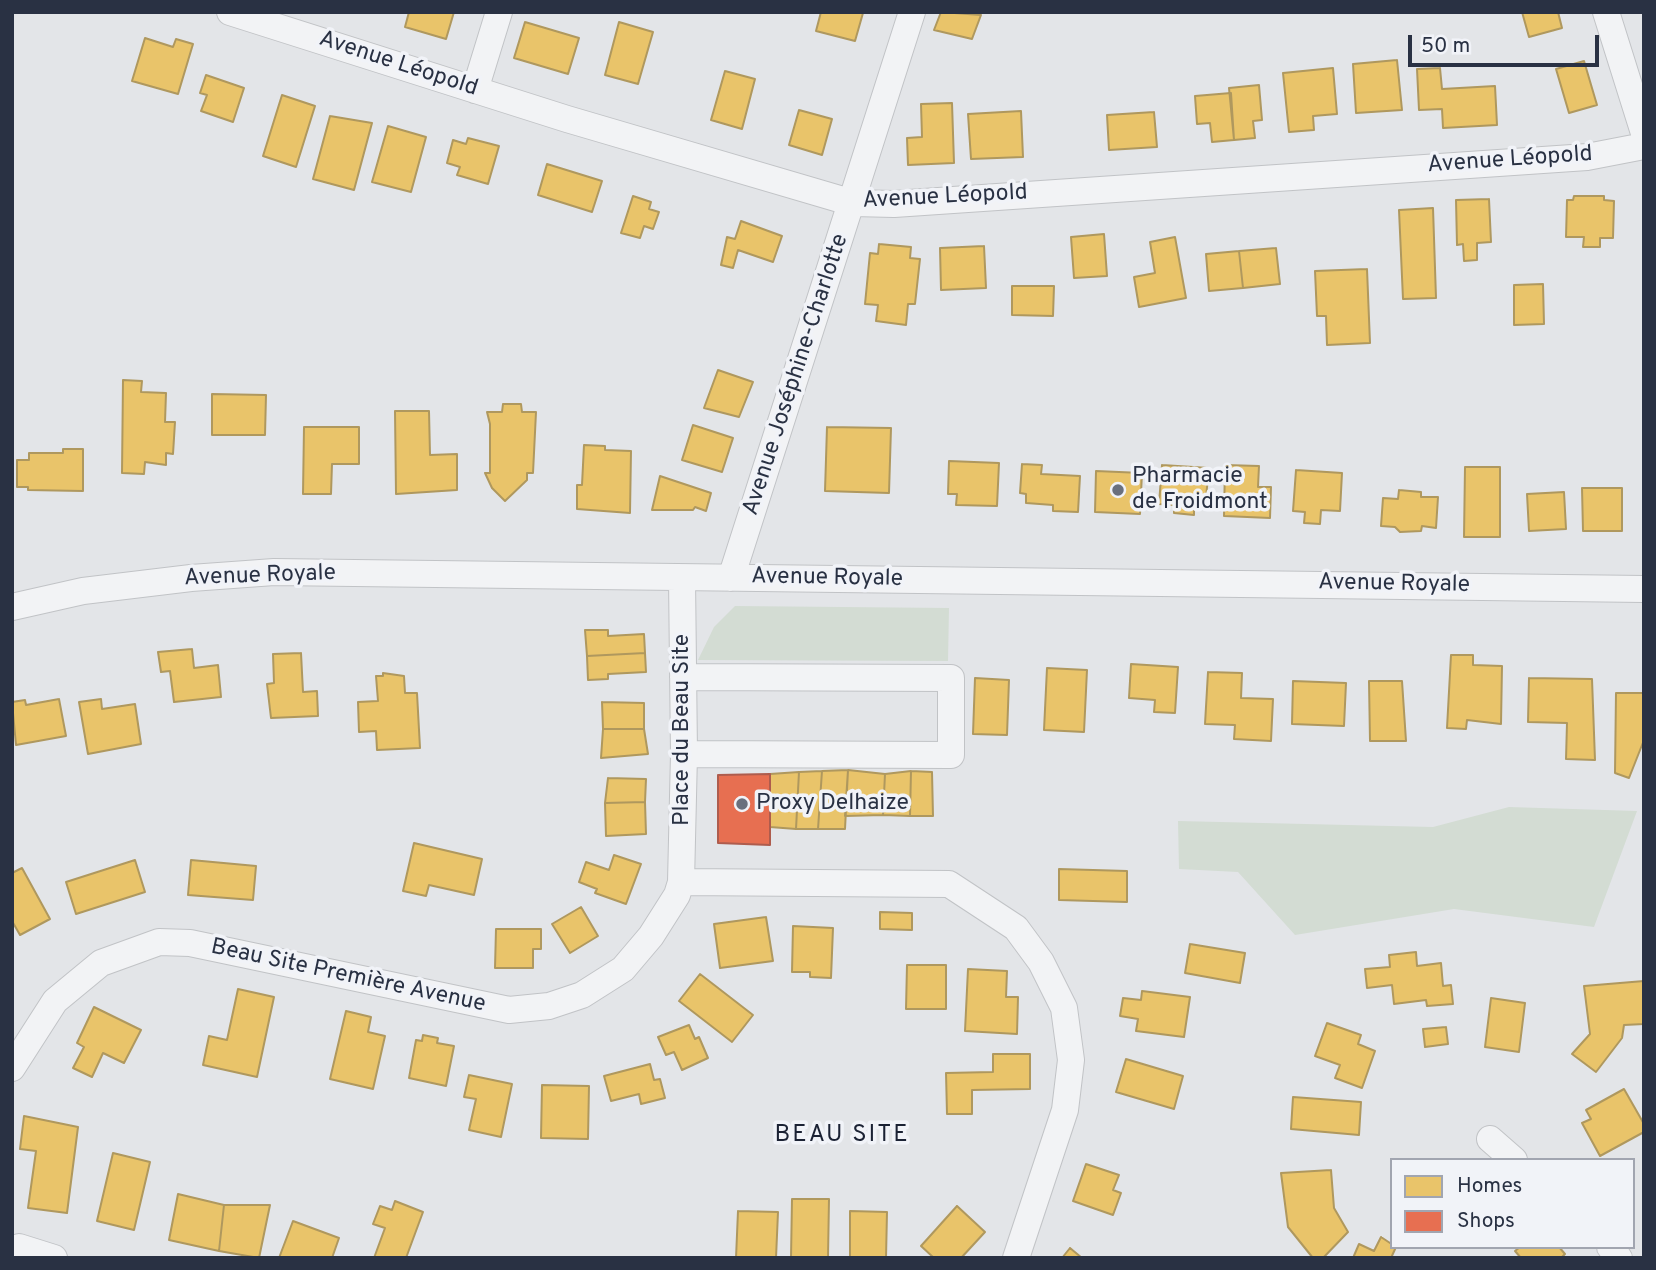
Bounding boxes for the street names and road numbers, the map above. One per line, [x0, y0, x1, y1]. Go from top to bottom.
street label: Avenue Léopold [315, 26, 481, 104]
street label: Avenue Léopold [1427, 141, 1593, 181]
street label: Avenue Léopold [862, 180, 1028, 216]
street label: Avenue Joséphine-Charlotte [738, 231, 856, 519]
street label: Avenue Royale [184, 561, 336, 593]
street label: Avenue Royale [751, 564, 903, 594]
street label: Avenue Royale [1318, 570, 1470, 600]
street label: Place du Beau Site [669, 634, 697, 826]
street label: Beau Site Première Avenue [208, 934, 488, 1020]

